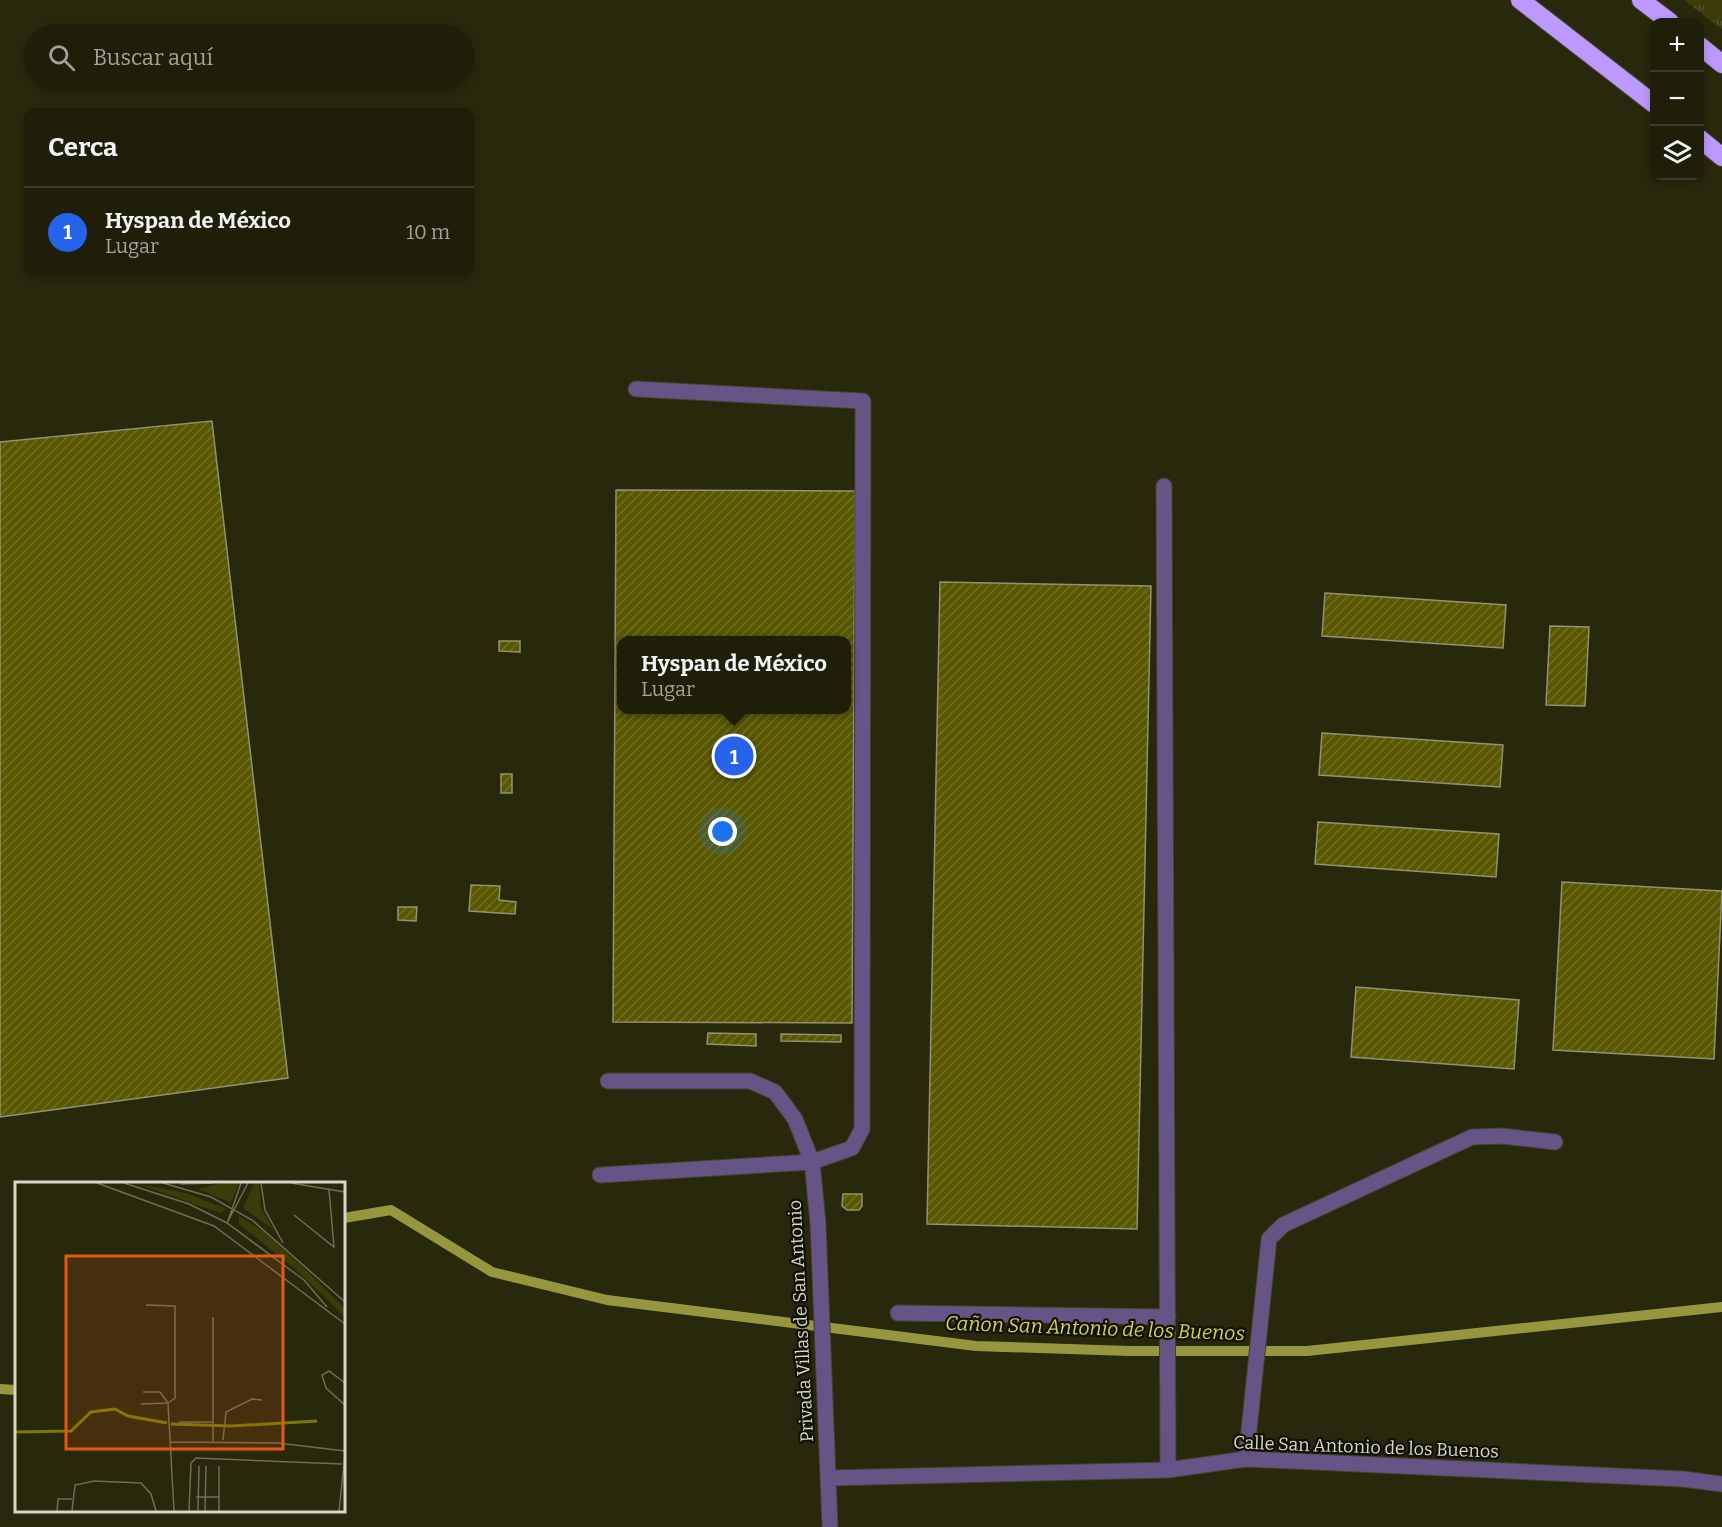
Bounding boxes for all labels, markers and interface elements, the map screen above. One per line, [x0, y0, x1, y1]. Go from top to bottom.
map controls [1650, 18, 1704, 180]
button: + [1650, 18, 1704, 72]
search box [24, 24, 474, 90]
icon: search [45, 41, 78, 74]
text: Buscar aquí [93, 44, 213, 71]
button: − [1650, 72, 1704, 126]
button: layers [1650, 126, 1704, 180]
text: Cerca [48, 132, 118, 163]
text: Hyspan de México [105, 207, 291, 234]
text: 1 [63, 220, 72, 244]
text: 10 m [406, 220, 450, 244]
text: Lugar [105, 234, 159, 258]
popup [617, 636, 851, 714]
text: Hyspan de México [641, 650, 827, 677]
text: Lugar [641, 677, 695, 701]
pin: 1 [714, 734, 754, 778]
your location [708, 817, 737, 846]
inset map [15, 1182, 345, 1512]
street label: Privada Villas de San Antonio [784, 1199, 818, 1443]
water label: Cañon San Antonio de los Buenos [945, 1311, 1245, 1345]
street label: Calle San Antonio de los Buenos [1233, 1431, 1499, 1463]

